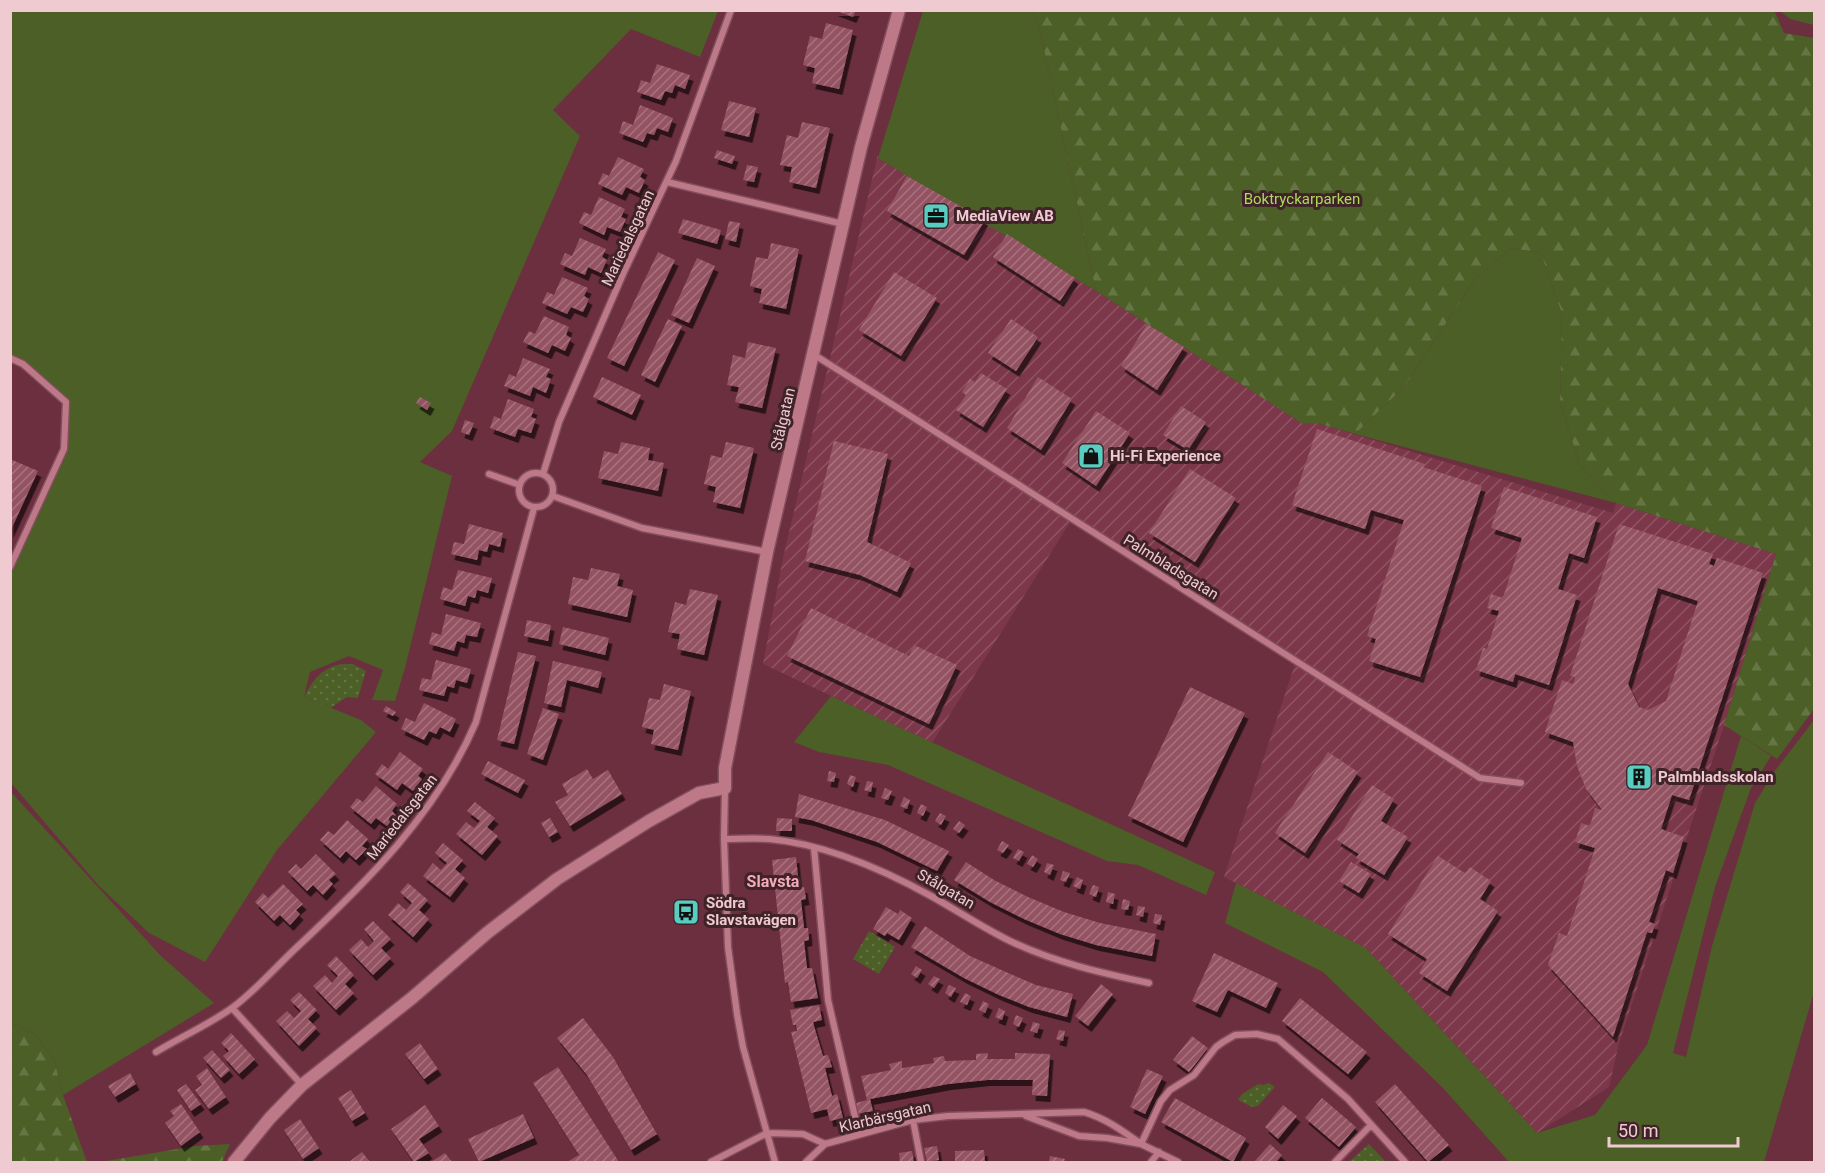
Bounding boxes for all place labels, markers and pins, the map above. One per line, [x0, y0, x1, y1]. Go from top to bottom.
office icon: MediaView AB [921, 201, 951, 231]
place label: MediaView AB [956, 207, 1054, 225]
shop icon: Hi-Fi Experience [1076, 441, 1106, 471]
place label: Hi-Fi Experience [1110, 447, 1221, 465]
building icon: Palmbladsskolan [1624, 762, 1654, 792]
place label: Palmbladsskolan [1658, 768, 1774, 786]
place label: Södra Slavstavägen [706, 894, 796, 929]
bus stop icon: Södra Slavstavägen [671, 897, 701, 927]

